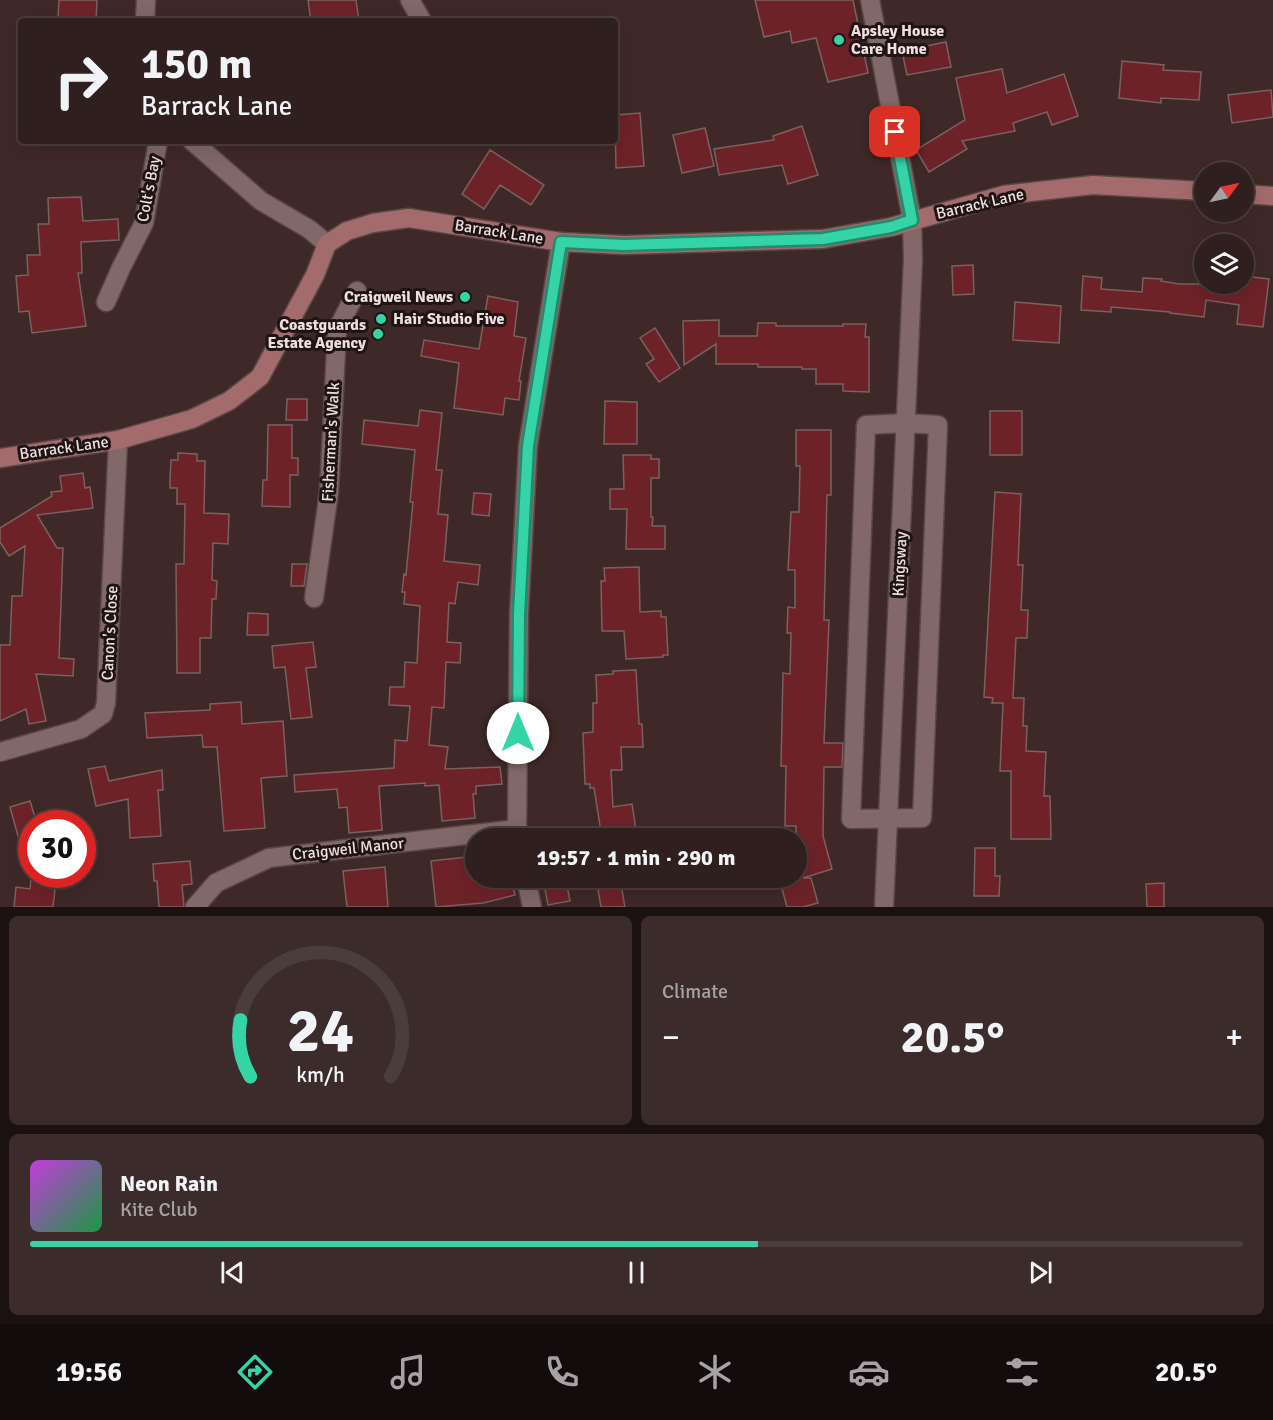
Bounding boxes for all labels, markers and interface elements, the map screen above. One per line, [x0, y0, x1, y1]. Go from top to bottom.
place label: Apsley House Care Home [851, 21, 944, 59]
marker: Apsley House Care Home [832, 33, 846, 47]
text: 150 m [141, 39, 252, 90]
icon: right [42, 42, 120, 120]
text: Barrack Lane [141, 90, 292, 123]
pin [869, 106, 920, 157]
icon: arrive [878, 115, 911, 148]
street label: Colt's Bay [133, 154, 165, 224]
north arrow [1194, 162, 1254, 222]
map controls [1194, 162, 1254, 294]
street label: Barrack Lane [934, 184, 1026, 224]
street label: Barrack Lane [453, 215, 545, 249]
button: layers [1194, 234, 1254, 294]
place label: Craigweil News [344, 287, 453, 307]
marker: Craigweil News [458, 290, 472, 304]
place label: Hair Studio Five [393, 309, 505, 329]
marker: Hair Studio Five [374, 312, 388, 326]
place label: Coastguards Estate Agency [267, 315, 366, 353]
marker: Coastguards Estate Agency [371, 327, 385, 341]
street label: Fisherman's Walk [318, 382, 344, 502]
street label: Barrack Lane [18, 432, 110, 464]
street label: Kingsway [888, 531, 912, 597]
street label: Canon's Close [98, 585, 122, 681]
position arrow [486, 701, 550, 765]
speed limit sign: 30 [18, 810, 96, 888]
street label: Craigweil Manor [291, 833, 405, 865]
text: 19:57 · 1 min · 290 m [536, 844, 736, 871]
text: Climate [662, 979, 728, 1004]
text: 24 [287, 992, 354, 1069]
text: 20.5° [901, 1010, 1004, 1065]
text: − [662, 1017, 680, 1058]
text: + [1225, 1017, 1243, 1058]
text: km/h [296, 1063, 345, 1089]
text: Neon Rain [120, 1170, 218, 1197]
text: Kite Club [120, 1197, 198, 1222]
icon: previous [216, 1256, 249, 1289]
icon: pause [620, 1256, 653, 1289]
icon: next [1024, 1256, 1057, 1289]
icon: directions [234, 1351, 276, 1393]
icon: music [387, 1351, 429, 1393]
icon: phone [541, 1351, 583, 1393]
icon: climate [694, 1351, 736, 1393]
icon: car [848, 1351, 890, 1393]
icon: filters [1001, 1351, 1043, 1393]
text: 19:56 [56, 1356, 122, 1389]
text: 20.5° [1155, 1356, 1217, 1389]

